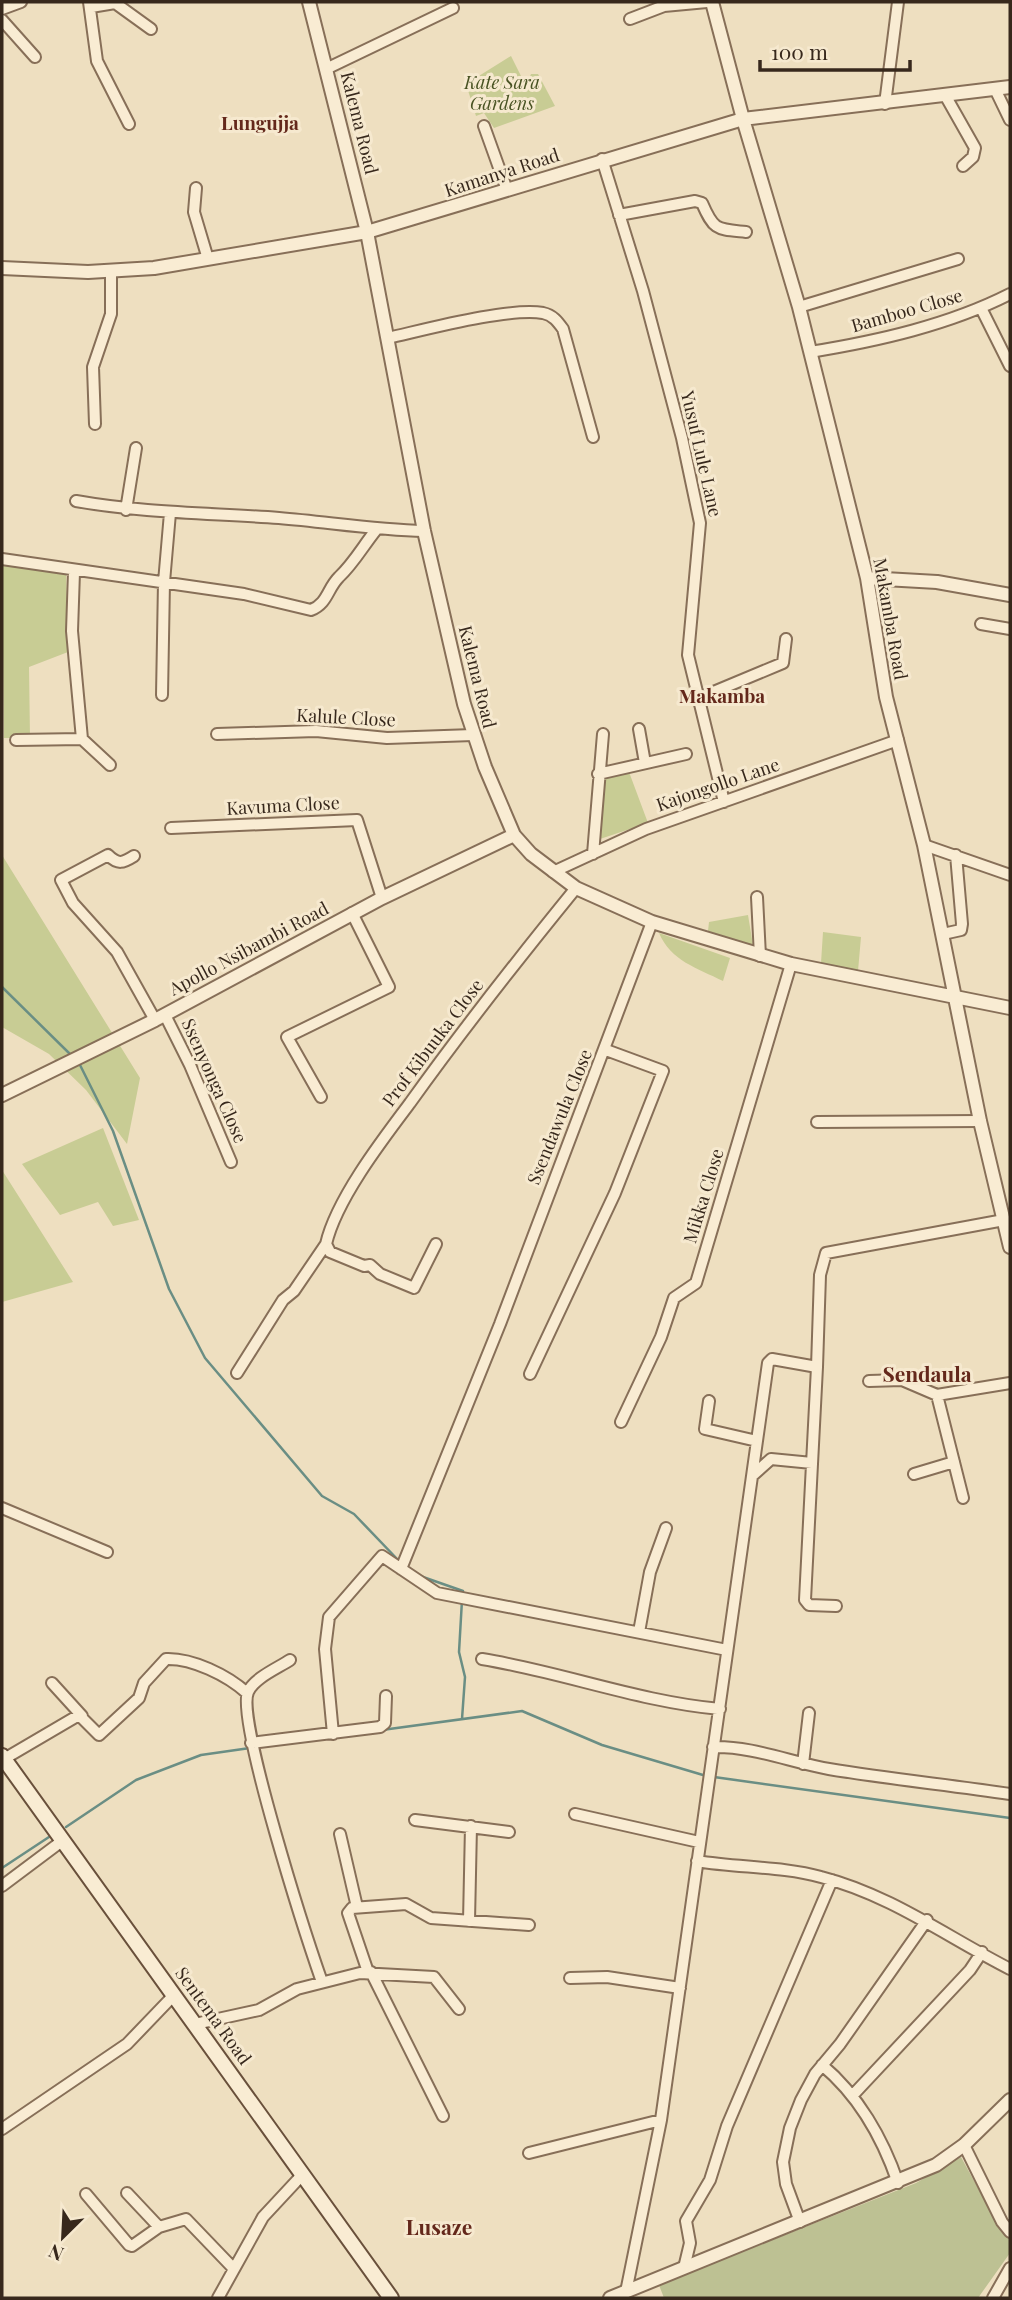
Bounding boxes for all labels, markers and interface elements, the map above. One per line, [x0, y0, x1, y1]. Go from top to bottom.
scale bar [760, 28, 911, 72]
text: 100 m [771, 37, 828, 65]
street label: Kalema Road [336, 69, 384, 177]
park label: Kate Sara Gardens [463, 70, 540, 115]
district label: Lungujja [221, 109, 299, 135]
street label: Kamanya Road [441, 142, 563, 202]
street label: Bamboo Close [848, 283, 965, 337]
street label: Yusuf Lule Lane [676, 387, 728, 519]
street label: Makamba Road [868, 556, 914, 682]
street label: Kalema Road [454, 623, 502, 731]
district label: Makamba [679, 682, 765, 708]
street label: Kalule Close [296, 702, 396, 732]
street label: Kajongollo Lane [653, 752, 783, 816]
street label: Kavuma Close [226, 790, 340, 820]
street label: Apollo Nsibambi Road [164, 896, 333, 1001]
street label: Prof Kibuuka Close [376, 974, 488, 1111]
street label: Ssenyonga Close [177, 1015, 253, 1147]
street label: Ssendawula Close [521, 1045, 597, 1188]
street label: Mikka Close [677, 1146, 729, 1246]
district label: Sendaula [882, 1359, 972, 1387]
street label: Sentema Road [170, 1962, 258, 2070]
north arrow [28, 2202, 98, 2272]
district label: Lusaze [406, 2212, 472, 2240]
text: N [44, 2239, 67, 2268]

